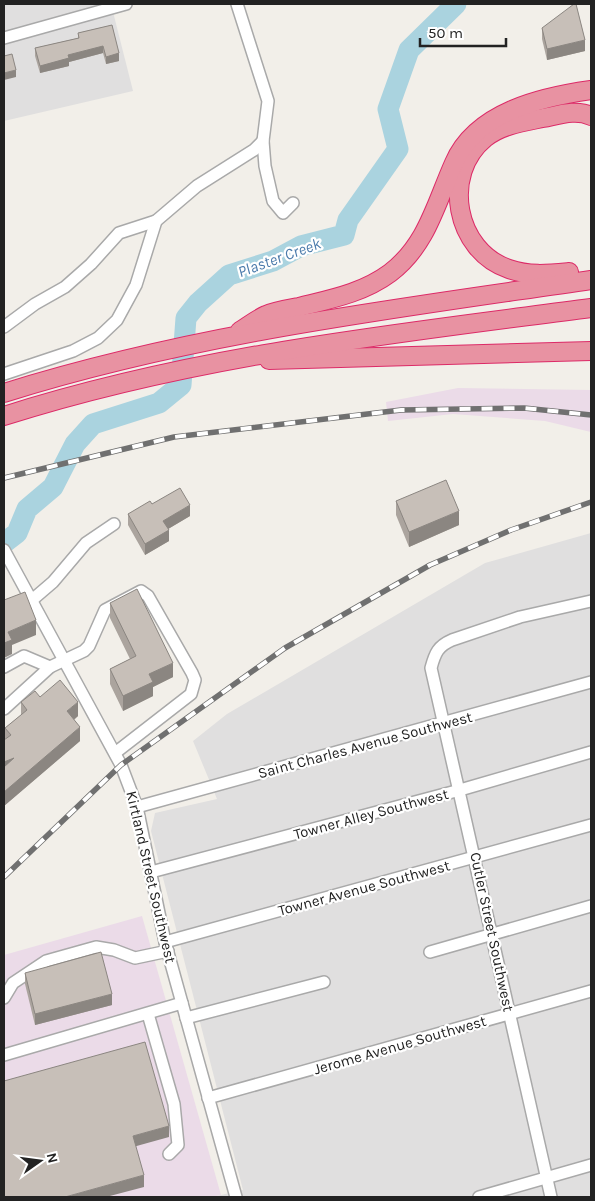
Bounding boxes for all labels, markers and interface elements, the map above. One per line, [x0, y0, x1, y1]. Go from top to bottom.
scale bar [420, 15, 506, 47]
text: 50 m [428, 24, 463, 42]
water label: Plaster Creek [235, 233, 324, 281]
street label: Saint Charles Avenue Southwest [256, 708, 475, 782]
street label: Towner Alley Southwest [292, 785, 451, 843]
street label: Kirtland Street Southwest [122, 789, 180, 965]
street label: Cutler Street Southwest [466, 851, 518, 1014]
street label: Towner Avenue Southwest [276, 856, 452, 920]
street label: Jerome Avenue Southwest [312, 1012, 489, 1078]
north arrow [15, 1136, 65, 1186]
text: N [43, 1151, 62, 1165]

